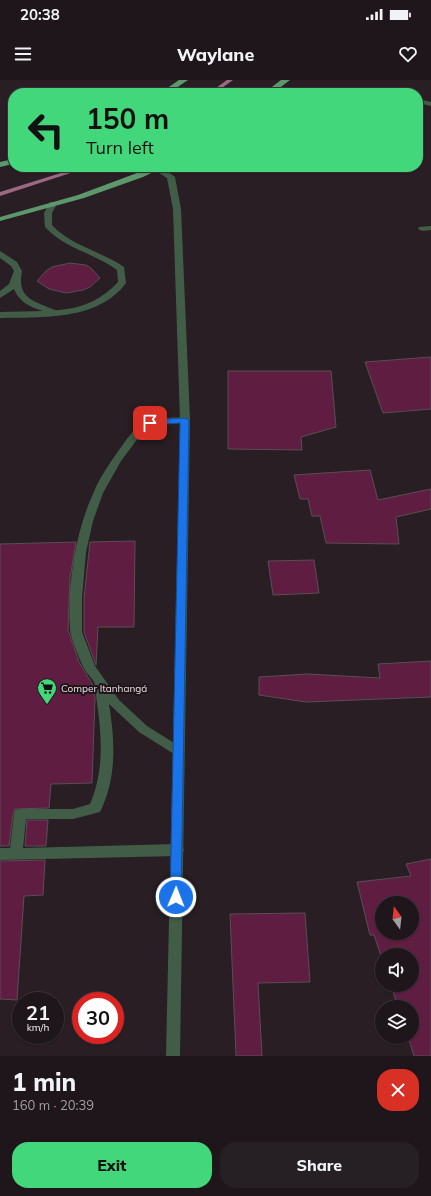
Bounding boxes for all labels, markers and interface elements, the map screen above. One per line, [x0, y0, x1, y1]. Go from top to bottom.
text: 20:38 [20, 5, 60, 24]
icon: menu [12, 43, 34, 65]
text: Waylane [177, 43, 254, 66]
icon: heart [397, 43, 419, 65]
text: 150 m [86, 101, 169, 136]
icon: left [20, 104, 72, 156]
text: Turn left [86, 136, 154, 159]
pin [133, 406, 167, 440]
icon: arrive [139, 412, 161, 434]
supermarket icon: Comper Itanhangá [36, 677, 58, 705]
place label: Comper Itanhangá [61, 682, 147, 695]
position arrow [155, 876, 197, 918]
north arrow [375, 896, 419, 940]
map controls [375, 896, 419, 1044]
button: sound [375, 948, 419, 992]
speed limit sign: 30 [72, 992, 124, 1044]
text: 21 [26, 1000, 50, 1025]
button: layers [375, 1000, 419, 1044]
text: km/h [27, 1021, 49, 1034]
text: 1 min [12, 1067, 76, 1097]
button: close [377, 1069, 419, 1111]
text: 160 m · 20:39 [12, 1097, 94, 1113]
button: Exit [12, 1142, 212, 1188]
button: Share [220, 1142, 419, 1188]

